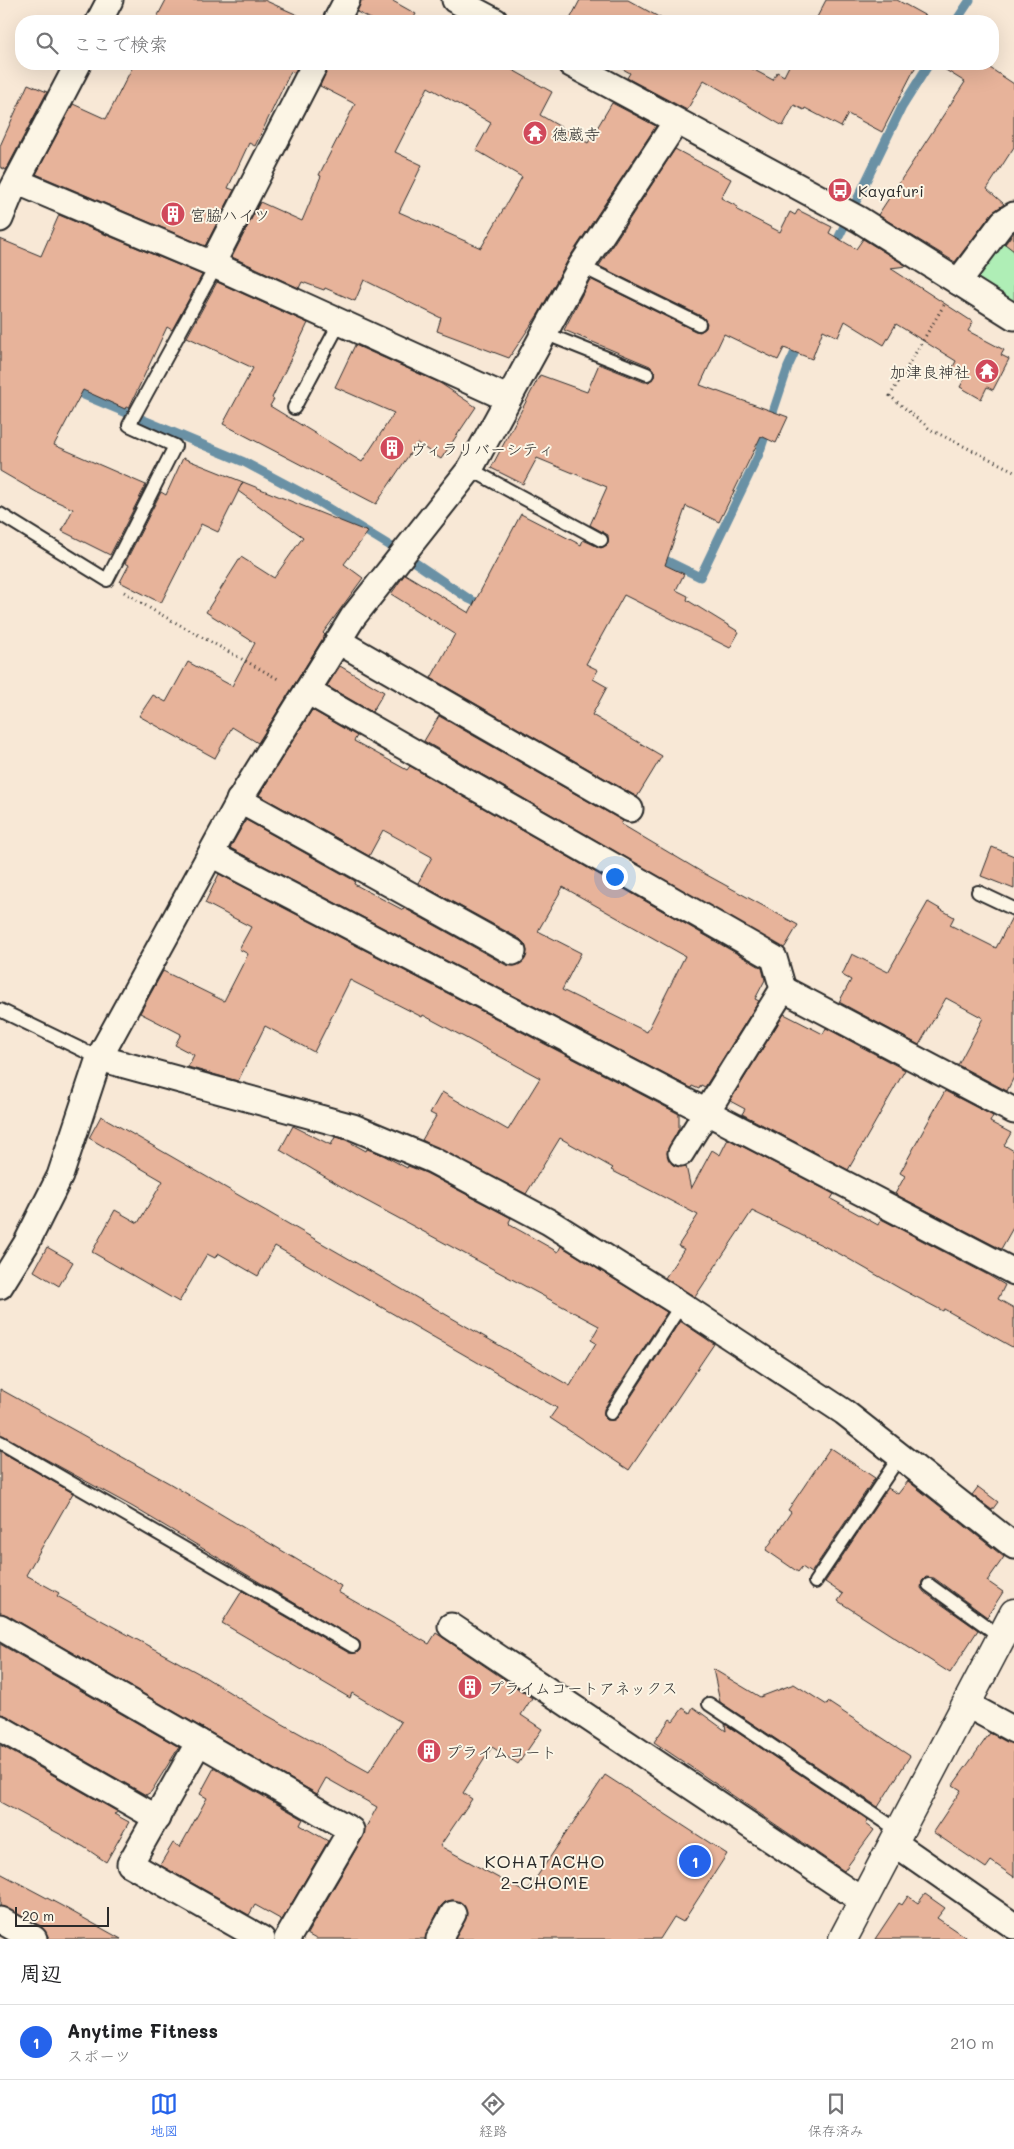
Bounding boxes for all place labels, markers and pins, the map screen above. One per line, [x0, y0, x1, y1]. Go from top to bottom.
temple icon: 徳蔵寺 [522, 120, 548, 146]
place label: 徳蔵寺 [552, 123, 600, 144]
bus stop icon: Kayafuri [827, 177, 853, 203]
place label: Kayafuri [858, 180, 924, 201]
building icon: 宮脇ハイツ [160, 201, 186, 227]
place label: 宮脇ハイツ [190, 204, 270, 225]
temple icon: 加津良神社 [974, 358, 1000, 384]
place label: 加津良神社 [890, 361, 970, 382]
building icon: ヴィラリバーシティ [379, 435, 405, 461]
place label: ヴィラリバーシティ [410, 438, 554, 459]
building icon: プライムコートアネックス [457, 1674, 483, 1700]
place label: プライムコートアネックス [488, 1677, 678, 1698]
building icon: プライムコート [416, 1738, 442, 1764]
place label: プライムコート [446, 1741, 557, 1762]
pin: 1 [679, 1842, 711, 1880]

